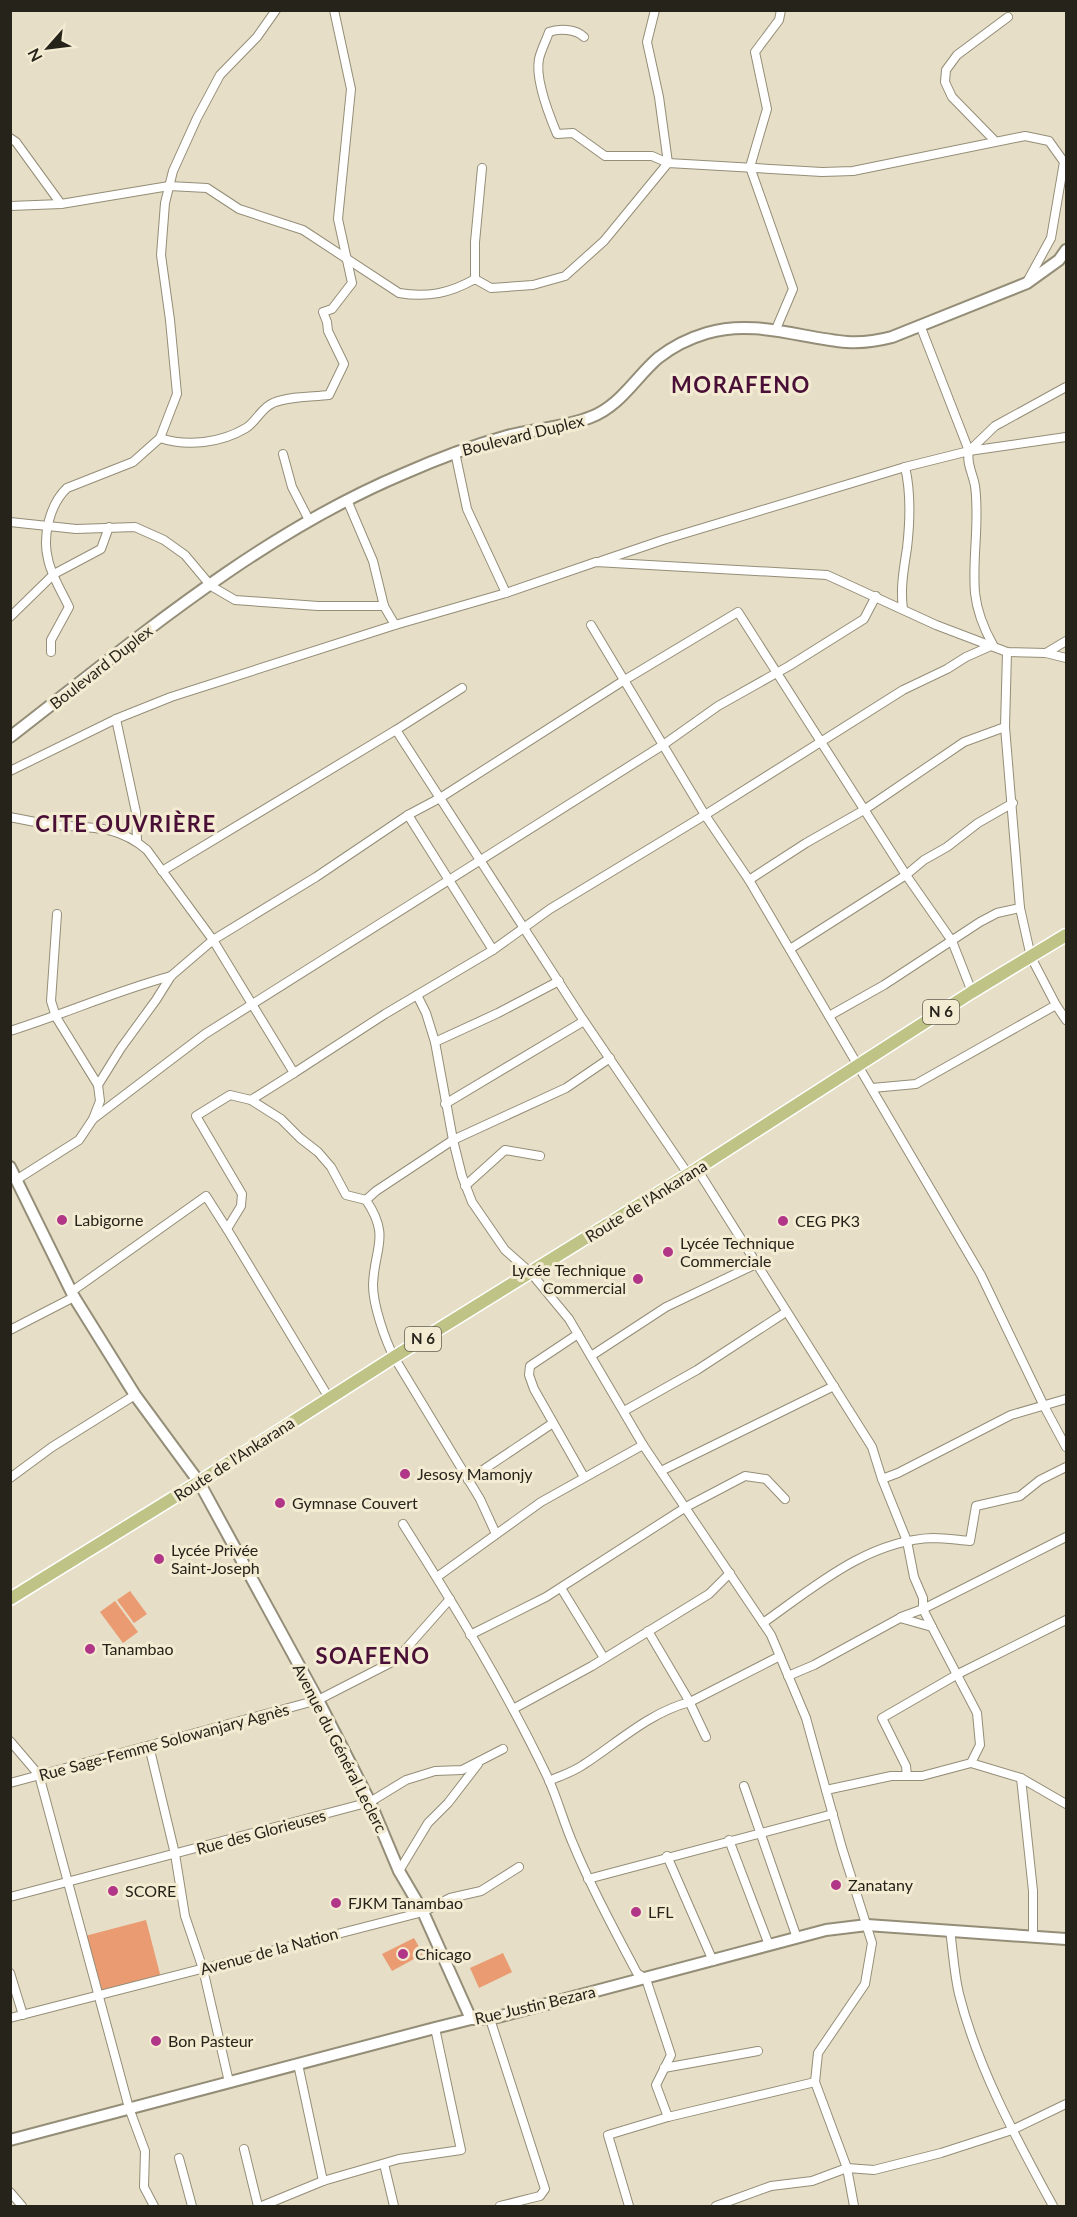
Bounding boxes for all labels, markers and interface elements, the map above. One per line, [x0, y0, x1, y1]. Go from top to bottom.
north arrow [18, 18, 78, 78]
text: N [23, 45, 46, 65]
district label: MORAFENO [671, 371, 811, 398]
street label: Boulevard Duplex [460, 410, 586, 459]
street label: Boulevard Duplex [46, 621, 156, 713]
district label: CITE OUVRIÈRE [35, 810, 217, 837]
road number: N 6 [923, 1000, 959, 1024]
street label: Route de l'Ankarana [581, 1155, 710, 1246]
place label: Labigorne [74, 1210, 143, 1229]
place label: CEG PK3 [795, 1211, 860, 1230]
marker: Labigorne [55, 1213, 69, 1227]
marker: CEG PK3 [776, 1214, 790, 1228]
place label: Lycée Technique Commerciale [680, 1233, 794, 1270]
marker: Lycée Technique Commerciale [661, 1245, 675, 1259]
place label: Lycée Technique Commercial [512, 1260, 626, 1297]
marker: Lycée Technique Commercial [631, 1272, 645, 1286]
road number: N 6 [405, 1327, 441, 1351]
street label: Route de l'Ankarana [170, 1413, 297, 1505]
place label: Jesosy Mamonjy [417, 1464, 533, 1483]
marker: Jesosy Mamonjy [398, 1467, 412, 1481]
place label: Gymnase Couvert [292, 1493, 418, 1512]
marker: Gymnase Couvert [273, 1496, 287, 1510]
place label: Lycée Privée Saint-Joseph [171, 1540, 260, 1577]
marker: Lycée Privée Saint-Joseph [152, 1552, 166, 1566]
place label: Tanambao [102, 1639, 174, 1658]
marker: Tanambao [83, 1642, 97, 1656]
district label: SOAFENO [316, 1642, 430, 1669]
street label: Avenue du Général Leclerc [290, 1660, 392, 1836]
street label: Rue Sage-Femme Solowanjary Agnès [37, 1699, 291, 1784]
street label: Rue des Glorieuses [194, 1805, 328, 1858]
place label: Zanatany [848, 1875, 914, 1894]
marker: Zanatany [829, 1878, 843, 1892]
place label: SCORE [125, 1881, 176, 1900]
marker: SCORE [106, 1884, 120, 1898]
place label: FJKM Tanambao [348, 1893, 463, 1912]
marker: FJKM Tanambao [329, 1896, 343, 1910]
place label: LFL [648, 1902, 673, 1921]
marker: LFL [629, 1905, 643, 1919]
street label: Avenue de la Nation [198, 1923, 340, 1978]
place label: Chicago [415, 1944, 471, 1963]
marker: Chicago [396, 1947, 410, 1961]
street label: Rue Justin Bezara [473, 1981, 597, 2028]
place label: Bon Pasteur [168, 2031, 254, 2050]
marker: Bon Pasteur [149, 2034, 163, 2048]

